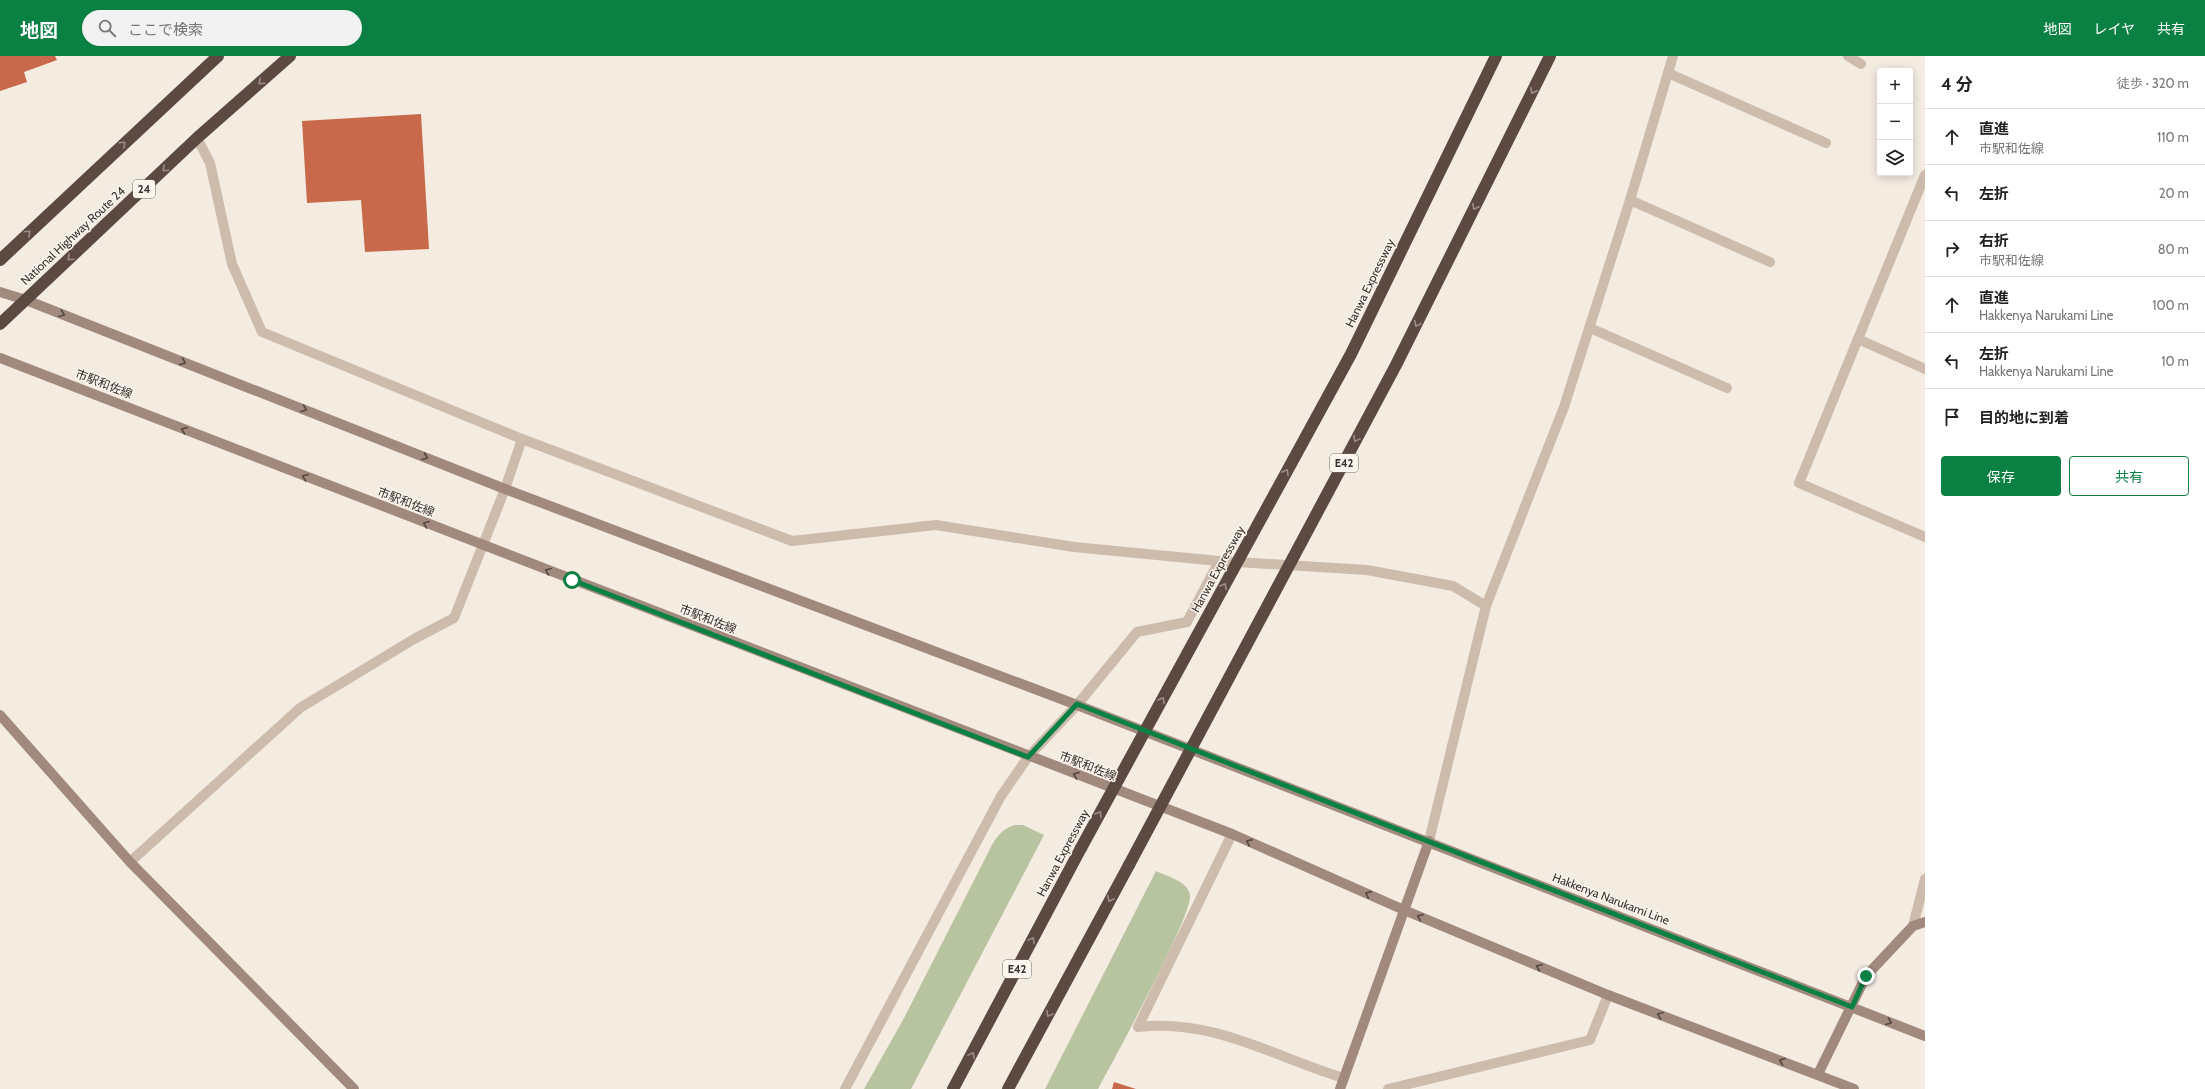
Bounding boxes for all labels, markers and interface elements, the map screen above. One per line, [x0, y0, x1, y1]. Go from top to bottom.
search box [82, 10, 362, 46]
icon: search [96, 17, 118, 39]
text: 地図 [20, 19, 58, 42]
text: 地図 [2043, 20, 2071, 38]
text: レイヤ [2093, 20, 2135, 38]
text: 共有 [2157, 20, 2185, 38]
text: ここで検索 [128, 21, 203, 39]
map controls [1877, 68, 1913, 176]
button: + [1877, 68, 1913, 104]
text: 4 分 [1941, 74, 1972, 94]
text: 徒歩 · 320 m [2117, 75, 2189, 91]
one-way arrow [258, 77, 266, 84]
one-way arrow [1530, 87, 1537, 94]
button: − [1877, 104, 1913, 140]
text: 直進 [1979, 120, 2009, 138]
icon: ahead [1941, 126, 1963, 148]
text: 110 m [2157, 129, 2189, 145]
button: layers [1877, 140, 1913, 176]
text: 市駅和佐線 [1979, 140, 2044, 156]
one-way arrow [118, 141, 126, 149]
one-way arrow [162, 164, 170, 172]
road number: 24 [133, 180, 155, 198]
icon: left [1941, 182, 1963, 204]
street label: National Highway Route 24 [17, 183, 128, 288]
text: 左折 [1979, 185, 2009, 203]
text: 20 m [2159, 185, 2189, 201]
one-way arrow [1472, 203, 1479, 210]
one-way arrow [24, 231, 31, 238]
text: 右折 [1979, 232, 2009, 250]
street label: Hanwa Expressway [1342, 236, 1398, 330]
icon: right [1941, 238, 1963, 260]
text: 80 m [2158, 241, 2189, 257]
text: 市駅和佐線 [1979, 252, 2044, 268]
one-way arrow [67, 253, 75, 261]
text: 直進 [1979, 289, 2009, 307]
icon: ahead [1941, 294, 1963, 316]
text: 100 m [2152, 297, 2189, 313]
text: Hakkenya Narukami Line [1979, 307, 2114, 323]
one-way arrow [59, 310, 66, 318]
one-way arrow [1414, 319, 1421, 327]
text: 左折 [1979, 345, 2009, 363]
icon: left [1941, 350, 1963, 372]
text: 10 m [2161, 353, 2189, 369]
one-way arrow [178, 357, 186, 365]
text: Hakkenya Narukami Line [1979, 363, 2114, 379]
street label: 市駅和佐線 [73, 366, 135, 401]
one-way arrow [301, 404, 308, 412]
icon: arrive [1941, 406, 1963, 428]
text: 目的地に到着 [1979, 409, 2069, 427]
one-way arrow [181, 426, 188, 434]
one-way arrow [1354, 435, 1361, 442]
one-way arrow [420, 452, 428, 460]
road number: E42 [1330, 454, 1358, 472]
button: 保存 [1941, 456, 2061, 496]
button: 共有 [2069, 456, 2189, 496]
one-way arrow [1282, 469, 1289, 476]
one-way arrow [302, 473, 309, 481]
street label: 市駅和佐線 [375, 484, 437, 519]
one-way arrow [423, 520, 430, 528]
street label: Hanwa Expressway [1188, 523, 1248, 615]
one-way arrow [544, 567, 551, 575]
route start [563, 571, 581, 589]
one-way arrow [1219, 583, 1227, 590]
street label: 市駅和佐線 [677, 601, 739, 636]
one-way arrow [1157, 697, 1164, 704]
street label: 市駅和佐線 [1057, 748, 1119, 783]
one-way arrow [1072, 771, 1079, 779]
street label: Hanwa Expressway [1033, 807, 1092, 899]
one-way arrow [1095, 811, 1102, 818]
one-way arrow [1246, 839, 1254, 847]
street label: Hakkenya Narukami Line [1551, 869, 1672, 928]
one-way arrow [1365, 891, 1372, 899]
one-way arrow [1107, 895, 1115, 902]
one-way arrow [1416, 913, 1423, 921]
one-way arrow [1028, 936, 1035, 944]
road number: E42 [1003, 960, 1031, 978]
one-way arrow [1536, 963, 1543, 971]
route end [1857, 967, 1875, 985]
one-way arrow [1046, 1009, 1054, 1017]
one-way arrow [1657, 1011, 1664, 1020]
one-way arrow [1885, 1017, 1892, 1025]
one-way arrow [967, 1051, 974, 1059]
one-way arrow [1778, 1057, 1785, 1065]

